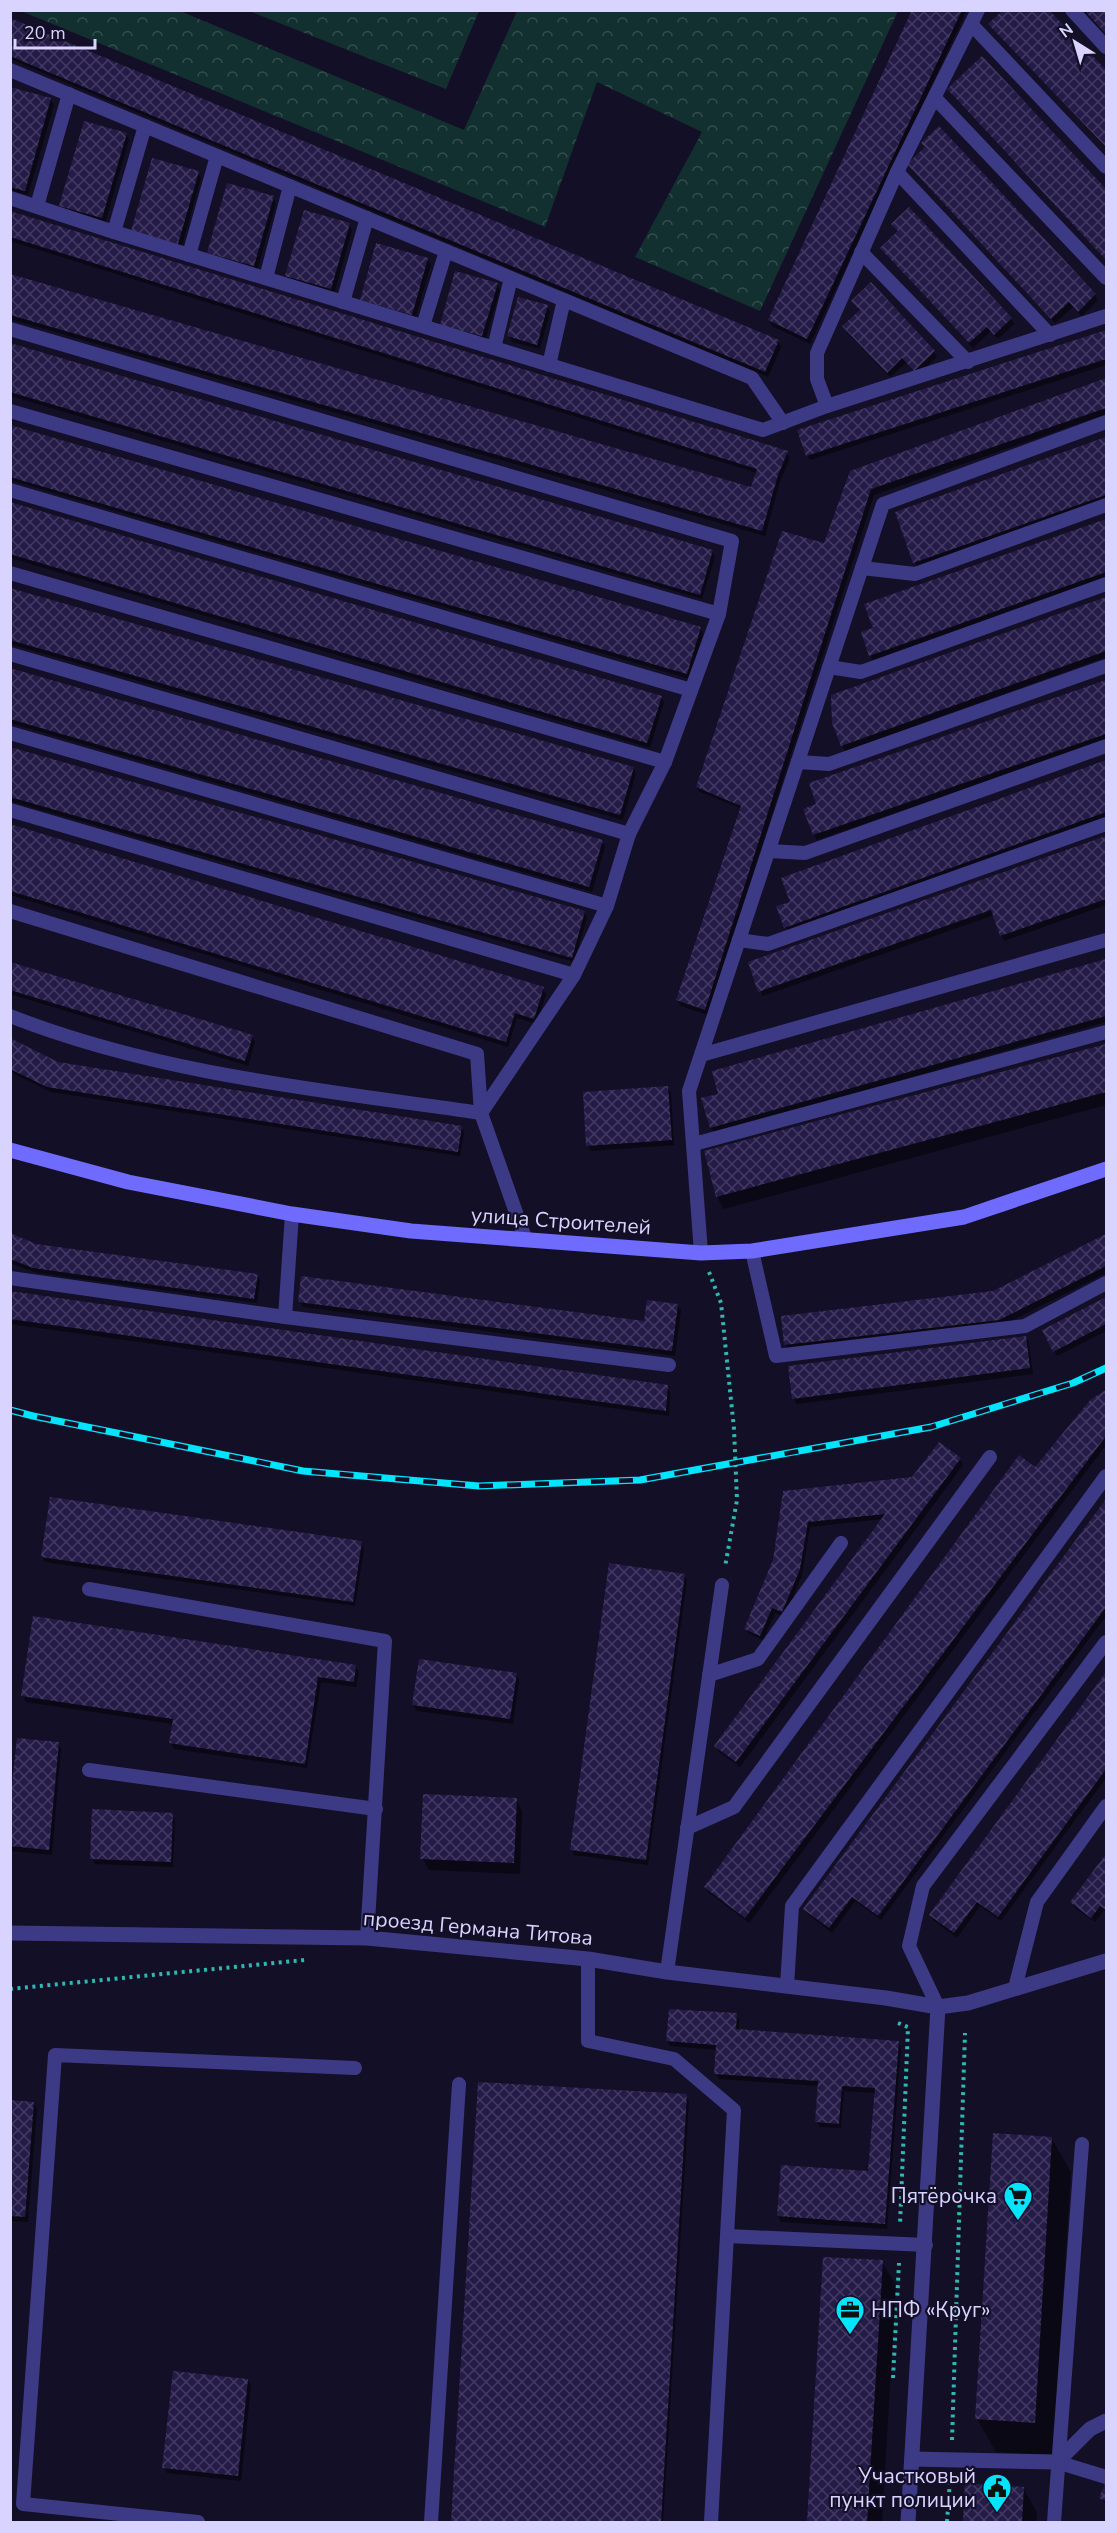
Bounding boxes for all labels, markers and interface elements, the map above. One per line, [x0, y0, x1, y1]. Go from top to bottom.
scale bar [15, 12, 94, 50]
north arrow [1045, 12, 1105, 72]
text: N [1055, 18, 1078, 43]
text: 20 m [24, 21, 66, 45]
street label: улица Строителей [470, 1201, 652, 1241]
street label: проезд Германа Титова [362, 1904, 594, 1952]
supermarket icon: Пятёрочка [1002, 2180, 1034, 2222]
place label: Пятёрочка [891, 2182, 997, 2210]
office icon: НПФ «Круг» [834, 2294, 866, 2336]
place label: НПФ «Круг» [871, 2296, 990, 2324]
place label: Участковый пункт полиции [829, 2462, 976, 2514]
public building icon: Участковый пункт полиции [981, 2472, 1013, 2514]

